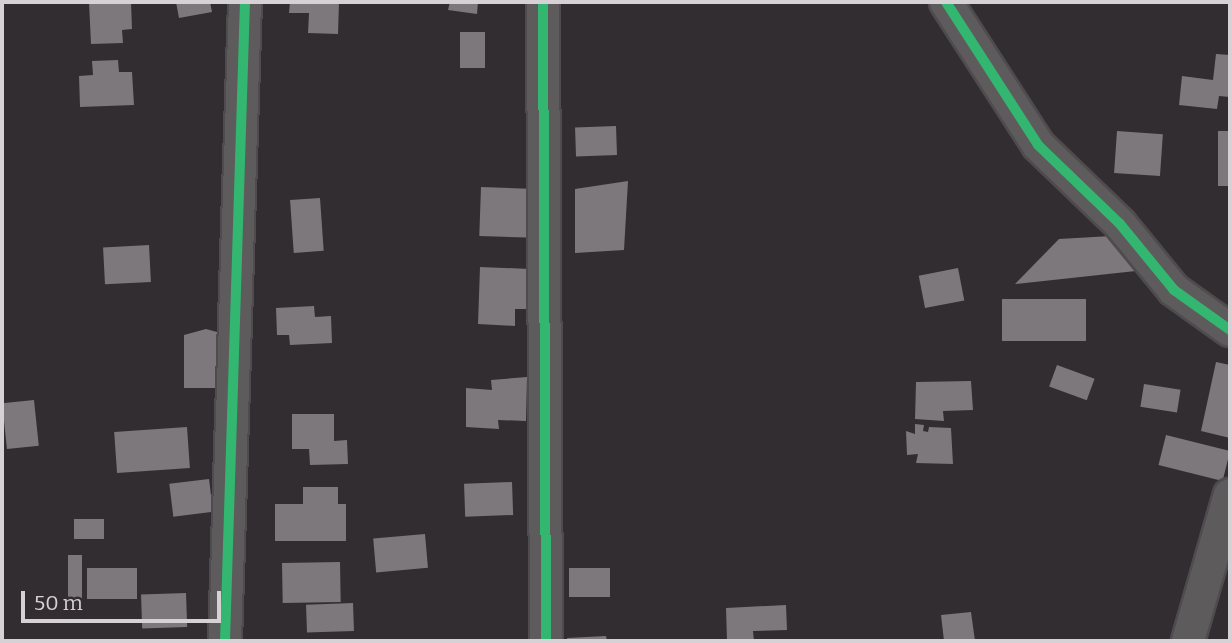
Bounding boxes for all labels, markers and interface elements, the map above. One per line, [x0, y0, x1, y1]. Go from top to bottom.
scale bar [24, 576, 224, 620]
text: 50 m [34, 590, 83, 616]

